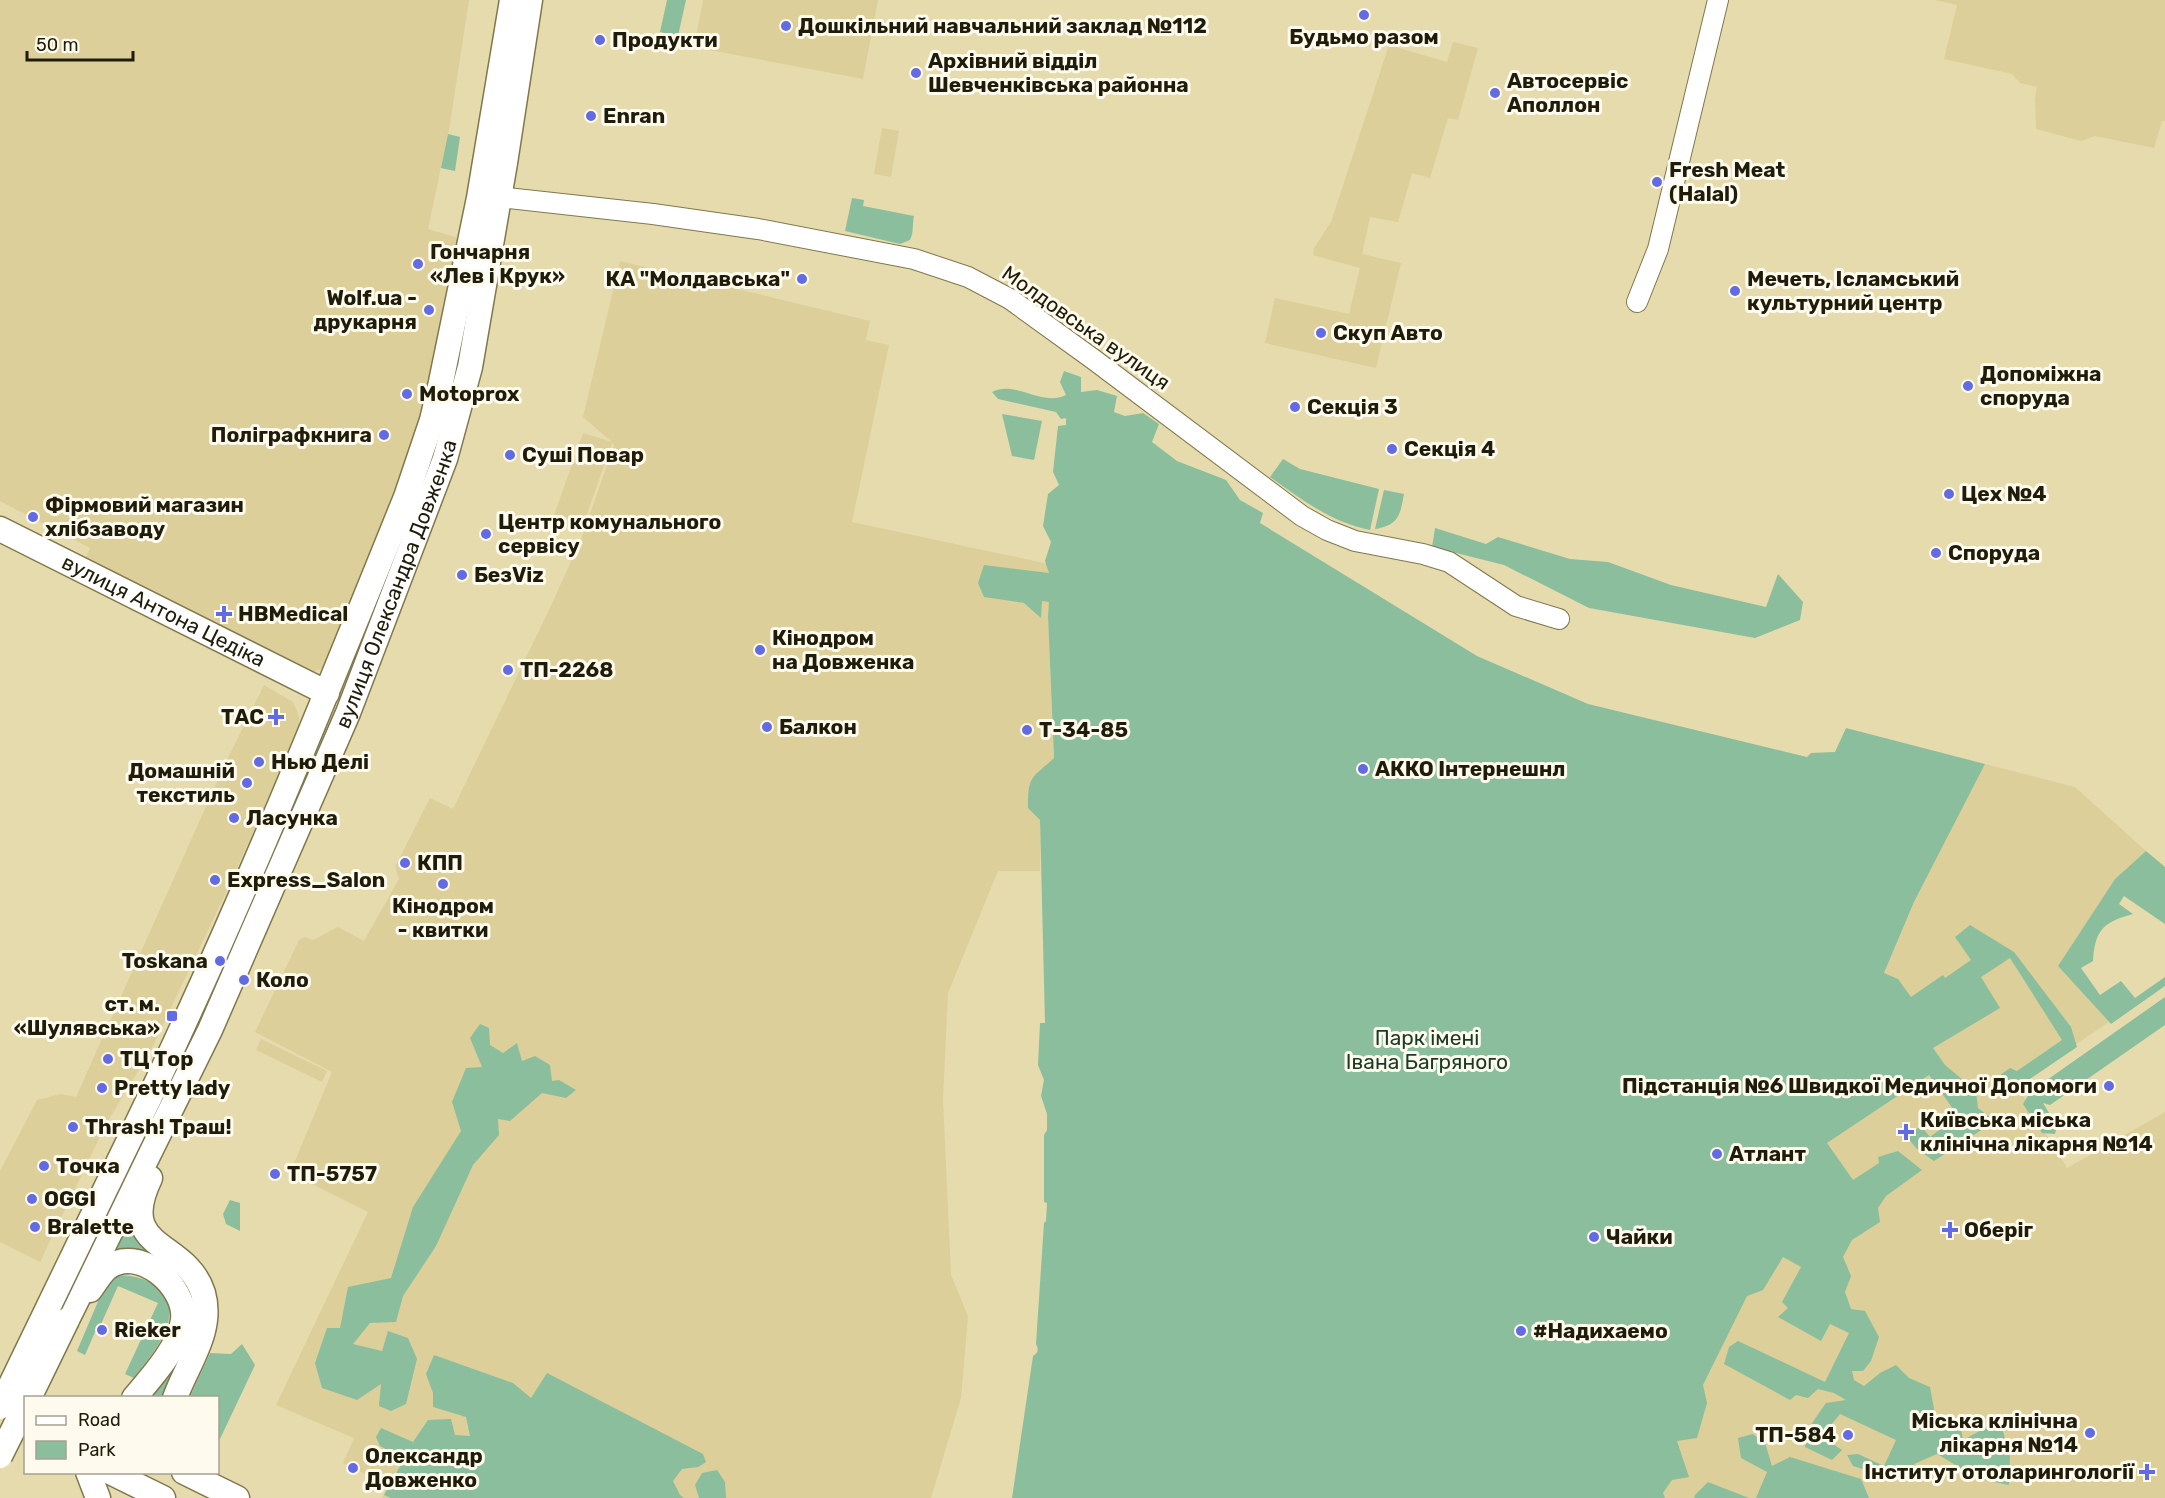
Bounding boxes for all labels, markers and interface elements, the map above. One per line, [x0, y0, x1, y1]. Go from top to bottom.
marker: Будьмо разом [1357, 8, 1371, 22]
place label: Дошкільний навчальний заклад №112 [798, 13, 1207, 38]
marker: Дошкільний навчальний заклад №112 [779, 19, 793, 33]
scale bar [27, 24, 134, 62]
place label: Будьмо разом [1289, 24, 1439, 49]
place label: Продукти [612, 27, 718, 52]
marker: Продукти [593, 33, 607, 47]
text: 50 m [36, 34, 79, 56]
place label: Архівний відділ Шевченківська районна [928, 48, 1189, 97]
marker: Архівний відділ Шевченківська районна [909, 66, 923, 80]
place label: Автосервіс Аполлон [1507, 68, 1628, 117]
marker: Автосервіс Аполлон [1488, 86, 1502, 100]
place label: Enran [603, 103, 665, 128]
marker: Enran [584, 109, 598, 123]
place label: Fresh Meat (Halal) [1669, 157, 1786, 206]
marker: Fresh Meat (Halal) [1650, 175, 1664, 189]
place label: Гончарня «Лев і Крук» [430, 239, 565, 288]
marker: Гончарня «Лев і Крук» [411, 257, 425, 271]
street label: Молдовська вулиця [997, 260, 1175, 395]
place label: КА "Молдавська" [605, 266, 790, 291]
place label: Мечеть, Ісламський культурний центр [1747, 266, 1959, 315]
marker: КА "Молдавська" [795, 272, 809, 286]
marker: Мечеть, Ісламський культурний центр [1728, 284, 1742, 298]
place label: Wolf.ua - друкарня [314, 285, 417, 334]
marker: Wolf.ua - друкарня [422, 303, 436, 317]
place label: Скуп Авто [1333, 320, 1443, 345]
marker: Скуп Авто [1314, 326, 1328, 340]
place label: Допоміжна споруда [1980, 361, 2102, 410]
marker: Допоміжна споруда [1961, 379, 1975, 393]
place label: Motoprox [419, 381, 520, 406]
marker: Motoprox [400, 387, 414, 401]
place label: Секція 3 [1307, 394, 1398, 419]
marker: Секція 3 [1288, 400, 1302, 414]
place label: Поліграфкнига [211, 422, 372, 447]
marker: Поліграфкнига [377, 428, 391, 442]
place label: Секція 4 [1404, 436, 1495, 461]
street label: вулиця Олександра Довженка [330, 437, 462, 732]
place label: Суші Повар [522, 442, 644, 467]
marker: Секція 4 [1385, 442, 1399, 456]
marker: Суші Повар [503, 448, 517, 462]
place label: Цех №4 [1961, 481, 2047, 506]
marker: Цех №4 [1942, 487, 1956, 501]
place label: Фірмовий магазин хлібзаводу [45, 492, 244, 541]
place label: Центр комунального сервісу [498, 509, 721, 558]
marker: Фірмовий магазин хлібзаводу [26, 510, 40, 524]
marker: Центр комунального сервісу [479, 527, 493, 541]
place label: Споруда [1948, 540, 2040, 565]
marker: Споруда [1929, 546, 1943, 560]
street label: вулиця Антона Цедіка [58, 549, 270, 672]
place label: БезViz [474, 562, 544, 587]
marker: БезViz [455, 568, 469, 582]
place label: HBMedical [238, 601, 348, 626]
marker: HBMedical [215, 605, 233, 623]
place label: Кінодром на Довженка [772, 625, 914, 674]
marker: Кінодром на Довженка [753, 643, 767, 657]
place label: ТП-2268 [520, 657, 613, 682]
marker: ТП-2268 [501, 663, 515, 677]
place label: ТАС [221, 704, 264, 729]
marker: ТАС [269, 710, 283, 724]
place label: Балкон [779, 714, 857, 739]
place label: Т-34-85 [1039, 717, 1128, 742]
marker: Балкон [760, 720, 774, 734]
marker: Т-34-85 [1020, 723, 1034, 737]
place label: Нью Делі [271, 749, 369, 774]
marker: Нью Делі [252, 755, 266, 769]
place label: АККО Інтернешнл [1375, 756, 1565, 781]
place label: Домашній текстиль [128, 758, 235, 807]
marker: АККО Інтернешнл [1356, 762, 1370, 776]
marker: Домашній текстиль [240, 776, 254, 790]
place label: Ласунка [246, 805, 338, 830]
marker: Ласунка [227, 811, 241, 825]
place label: КПП [417, 850, 463, 875]
marker: КПП [398, 856, 412, 870]
place label: Express_Salon [227, 867, 385, 892]
marker: Express_Salon [208, 873, 222, 887]
marker: Кінодром - квитки [436, 877, 450, 891]
place label: Кінодром - квитки [392, 893, 494, 942]
place label: Toskana [122, 948, 208, 973]
marker: Toskana [213, 954, 227, 968]
place label: Коло [256, 967, 309, 992]
marker: Коло [237, 973, 251, 987]
place label: ст. м. «Шулявська» [14, 991, 160, 1040]
marker: ст. м. «Шулявська» [165, 1009, 179, 1023]
park label: Парк імені Івана Багряного [1346, 1025, 1508, 1074]
place label: ТЦ Тор [120, 1046, 193, 1071]
marker: ТЦ Тор [101, 1052, 115, 1066]
place label: Підстанція №6 Швидкої Медичної Допомоги [1622, 1073, 2097, 1098]
place label: Pretty lady [114, 1075, 231, 1100]
marker: Підстанція №6 Швидкої Медичної Допомоги [2102, 1079, 2116, 1093]
marker: Pretty lady [95, 1081, 109, 1095]
place label: Київська міська клінічна лікарня №14 [1920, 1107, 2153, 1156]
place label: Thrash! Траш! [85, 1114, 232, 1139]
marker: Thrash! Траш! [66, 1120, 80, 1134]
marker: Київська міська клінічна лікарня №14 [1897, 1123, 1915, 1141]
place label: Атлант [1729, 1141, 1806, 1166]
marker: Атлант [1710, 1147, 1724, 1161]
place label: Точка [56, 1153, 120, 1178]
marker: Точка [37, 1159, 51, 1173]
place label: ТП-5757 [287, 1161, 377, 1186]
marker: ТП-5757 [268, 1167, 282, 1181]
place label: OGGI [44, 1186, 96, 1211]
marker: OGGI [25, 1192, 39, 1206]
place label: Bralette [47, 1214, 134, 1239]
place label: Оберіг [1964, 1217, 2034, 1242]
marker: Bralette [28, 1220, 42, 1234]
marker: Оберіг [1941, 1221, 1959, 1239]
place label: Чайки [1606, 1224, 1673, 1249]
marker: Чайки [1587, 1230, 1601, 1244]
place label: Rieker [114, 1317, 181, 1342]
place label: #Надихаемо [1533, 1318, 1668, 1343]
marker: Rieker [95, 1323, 109, 1337]
marker: #Надихаемо [1514, 1324, 1528, 1338]
legend [24, 1396, 219, 1474]
place label: Міська клінічна лікарня №14 [1911, 1408, 2078, 1457]
text: Road [78, 1409, 121, 1431]
place label: ТП-584 [1755, 1422, 1836, 1447]
marker: Міська клінічна лікарня №14 [2083, 1426, 2097, 1440]
marker: ТП-584 [1841, 1428, 1855, 1442]
text: Park [78, 1439, 116, 1461]
place label: Олександр Довженко [365, 1443, 483, 1492]
place label: Інститут отоларингології [1864, 1459, 2135, 1484]
marker: Олександр Довженко [346, 1461, 360, 1475]
marker: Інститут отоларингології [2138, 1463, 2156, 1481]

